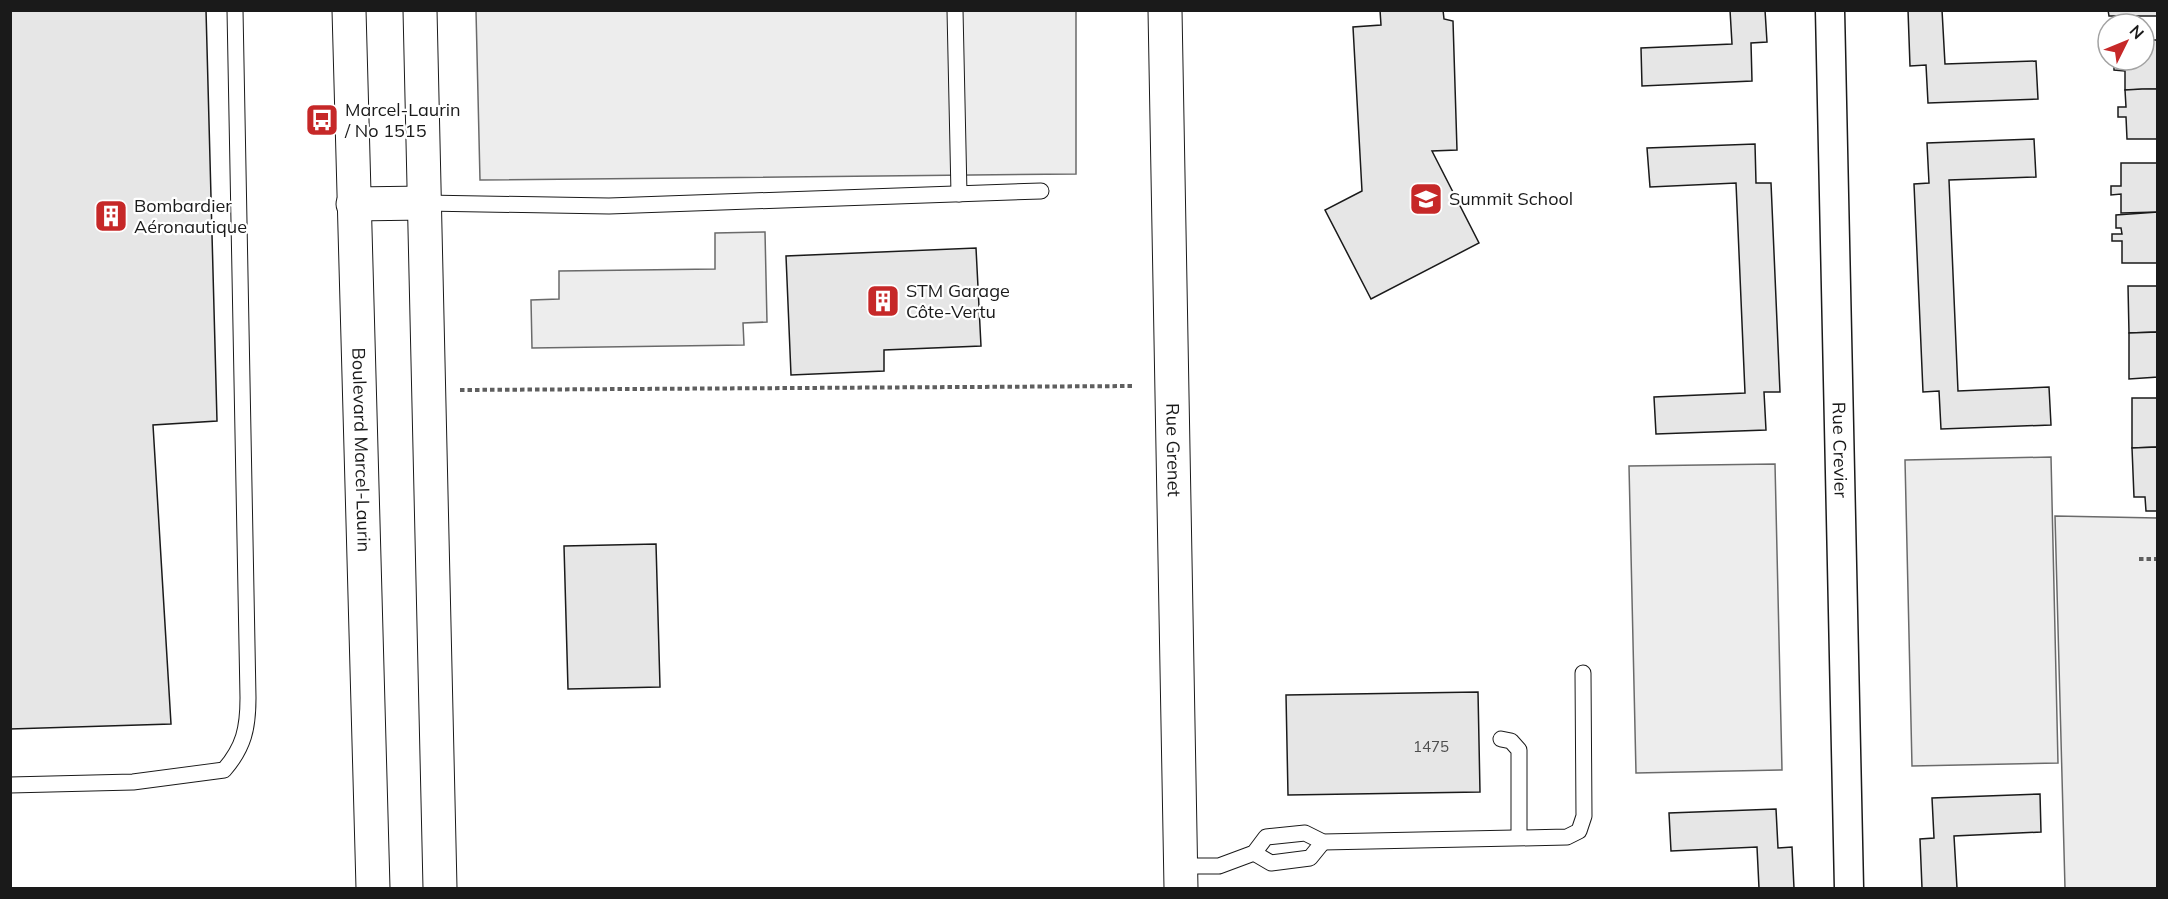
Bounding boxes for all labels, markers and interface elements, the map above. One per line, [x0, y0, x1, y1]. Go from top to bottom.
north arrow [2096, 12, 2156, 72]
text: N [2126, 21, 2148, 43]
place label: Marcel-Laurin / No 1515 [344, 98, 461, 142]
bus stop icon: Marcel-Laurin / No 1515 [304, 102, 340, 138]
school or university icon: Summit School [1408, 181, 1444, 217]
place label: Summit School [1449, 187, 1573, 210]
place label: Bombardier Aéronautique [134, 194, 247, 238]
building icon: Bombardier Aéronautique [93, 198, 129, 234]
place label: STM Garage Côte-Vertu [906, 279, 1010, 323]
building icon: STM Garage Côte-Vertu [865, 283, 901, 319]
street label: Boulevard Marcel-Laurin [347, 347, 376, 552]
street label: Rue Crevier [1827, 402, 1853, 499]
street label: Rue Grenet [1161, 403, 1186, 497]
house number: 1475 [1413, 737, 1449, 756]

